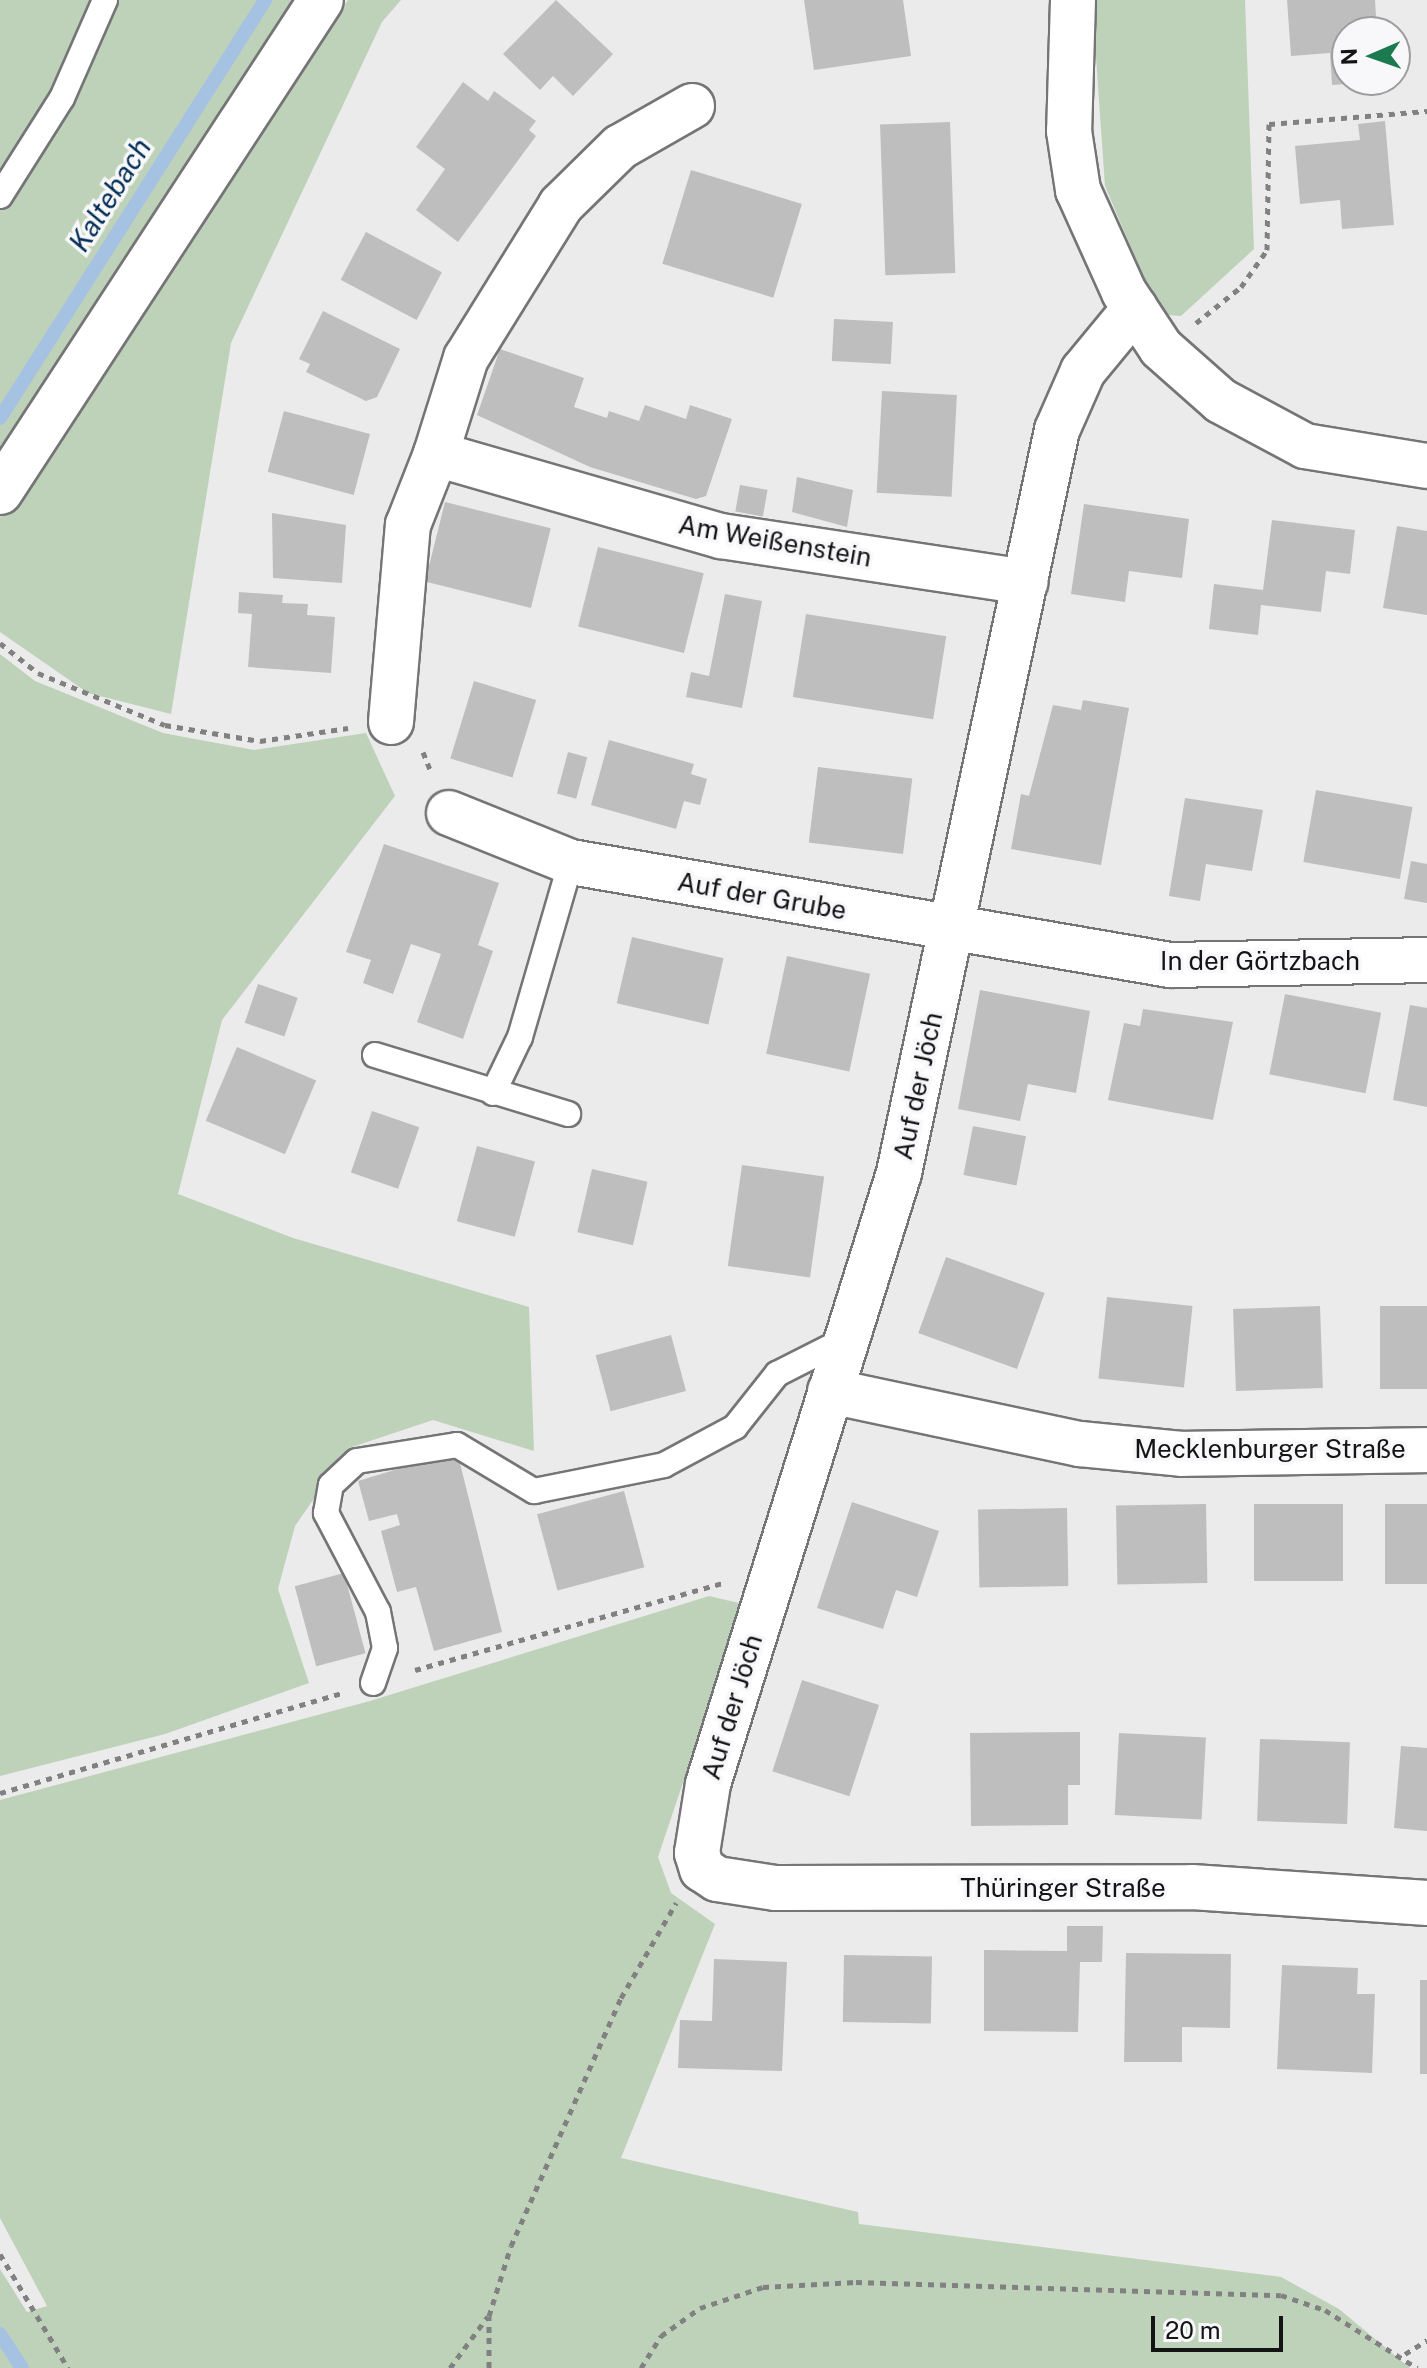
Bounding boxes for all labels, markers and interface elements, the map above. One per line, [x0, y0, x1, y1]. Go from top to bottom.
north arrow [1331, 16, 1411, 96]
text: N [1336, 48, 1362, 66]
water label: Kaltebach [62, 132, 158, 258]
street label: Am Weißenstein [676, 509, 874, 573]
street label: Auf der Grube [675, 866, 849, 926]
street label: In der Görtzbach [1160, 945, 1360, 977]
street label: Auf der Jöch [887, 1009, 949, 1163]
street label: Mecklenburger Straße [1134, 1433, 1406, 1465]
street label: Auf der Jöch [695, 1631, 769, 1783]
street label: Thüringer Straße [960, 1872, 1166, 1904]
scale bar [1155, 2300, 1287, 2350]
text: 20 m [1165, 2316, 1221, 2344]

